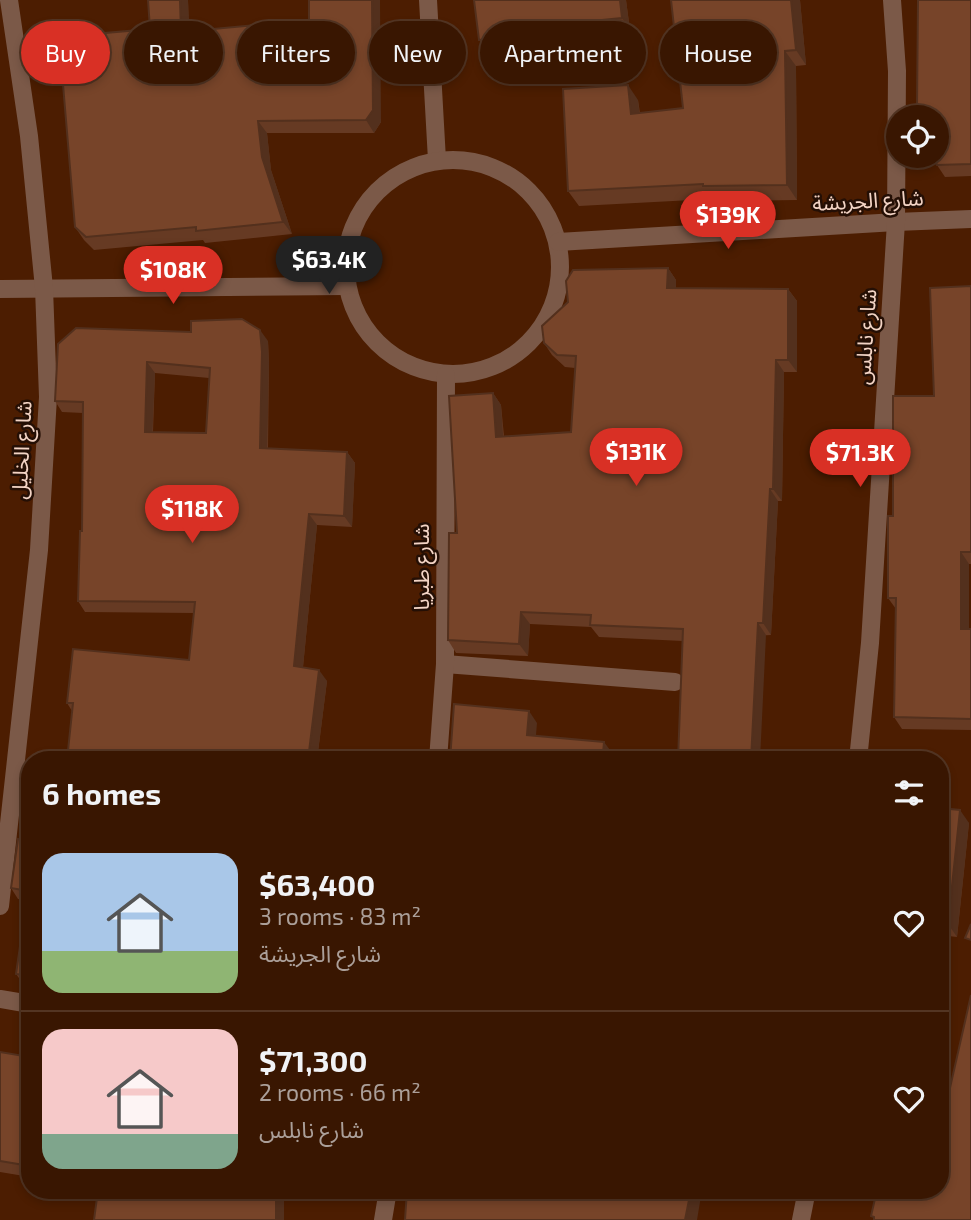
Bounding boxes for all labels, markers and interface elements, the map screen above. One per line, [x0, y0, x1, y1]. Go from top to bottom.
chip: Buy [21, 21, 110, 84]
chip: Rent [124, 21, 223, 84]
chip: Filters [237, 21, 355, 84]
chip: New [369, 21, 466, 84]
chip: Apartment [480, 21, 646, 84]
chip: House [660, 21, 777, 84]
map controls [886, 105, 949, 168]
button: locate [886, 105, 949, 168]
street label: شارع الجريشة [812, 184, 924, 219]
pin: $139K [679, 191, 777, 251]
text: $139K [696, 200, 760, 228]
pin: $63.4K [272, 236, 386, 296]
text: $63.4K [292, 245, 366, 273]
pin: $108K [124, 246, 222, 306]
text: $108K [140, 255, 206, 283]
street label: شارع نابلس [849, 288, 884, 386]
street label: شارع الخليل [5, 400, 40, 500]
pin: $131K [587, 428, 685, 488]
pin: $71.3K [803, 430, 917, 489]
text: $131K [606, 437, 666, 465]
text: $71.3K [826, 438, 894, 466]
pin: $118K [143, 486, 241, 545]
text: $118K [161, 494, 223, 522]
street label: شارع طبريا [408, 523, 437, 611]
icon: filters [890, 774, 928, 812]
text: 6 homes [42, 775, 161, 811]
text: $63,400 [259, 866, 375, 902]
icon: home [98, 881, 182, 965]
text: 3 rooms · 83 m² [259, 902, 421, 930]
icon: heart [890, 904, 928, 942]
text: شارع الجريشة [259, 939, 381, 967]
text: $71,300 [259, 1042, 367, 1078]
icon: home [98, 1057, 182, 1141]
text: 2 rooms · 66 m² [259, 1078, 421, 1106]
icon: heart [890, 1080, 928, 1118]
text: شارع نابلس [259, 1115, 364, 1143]

